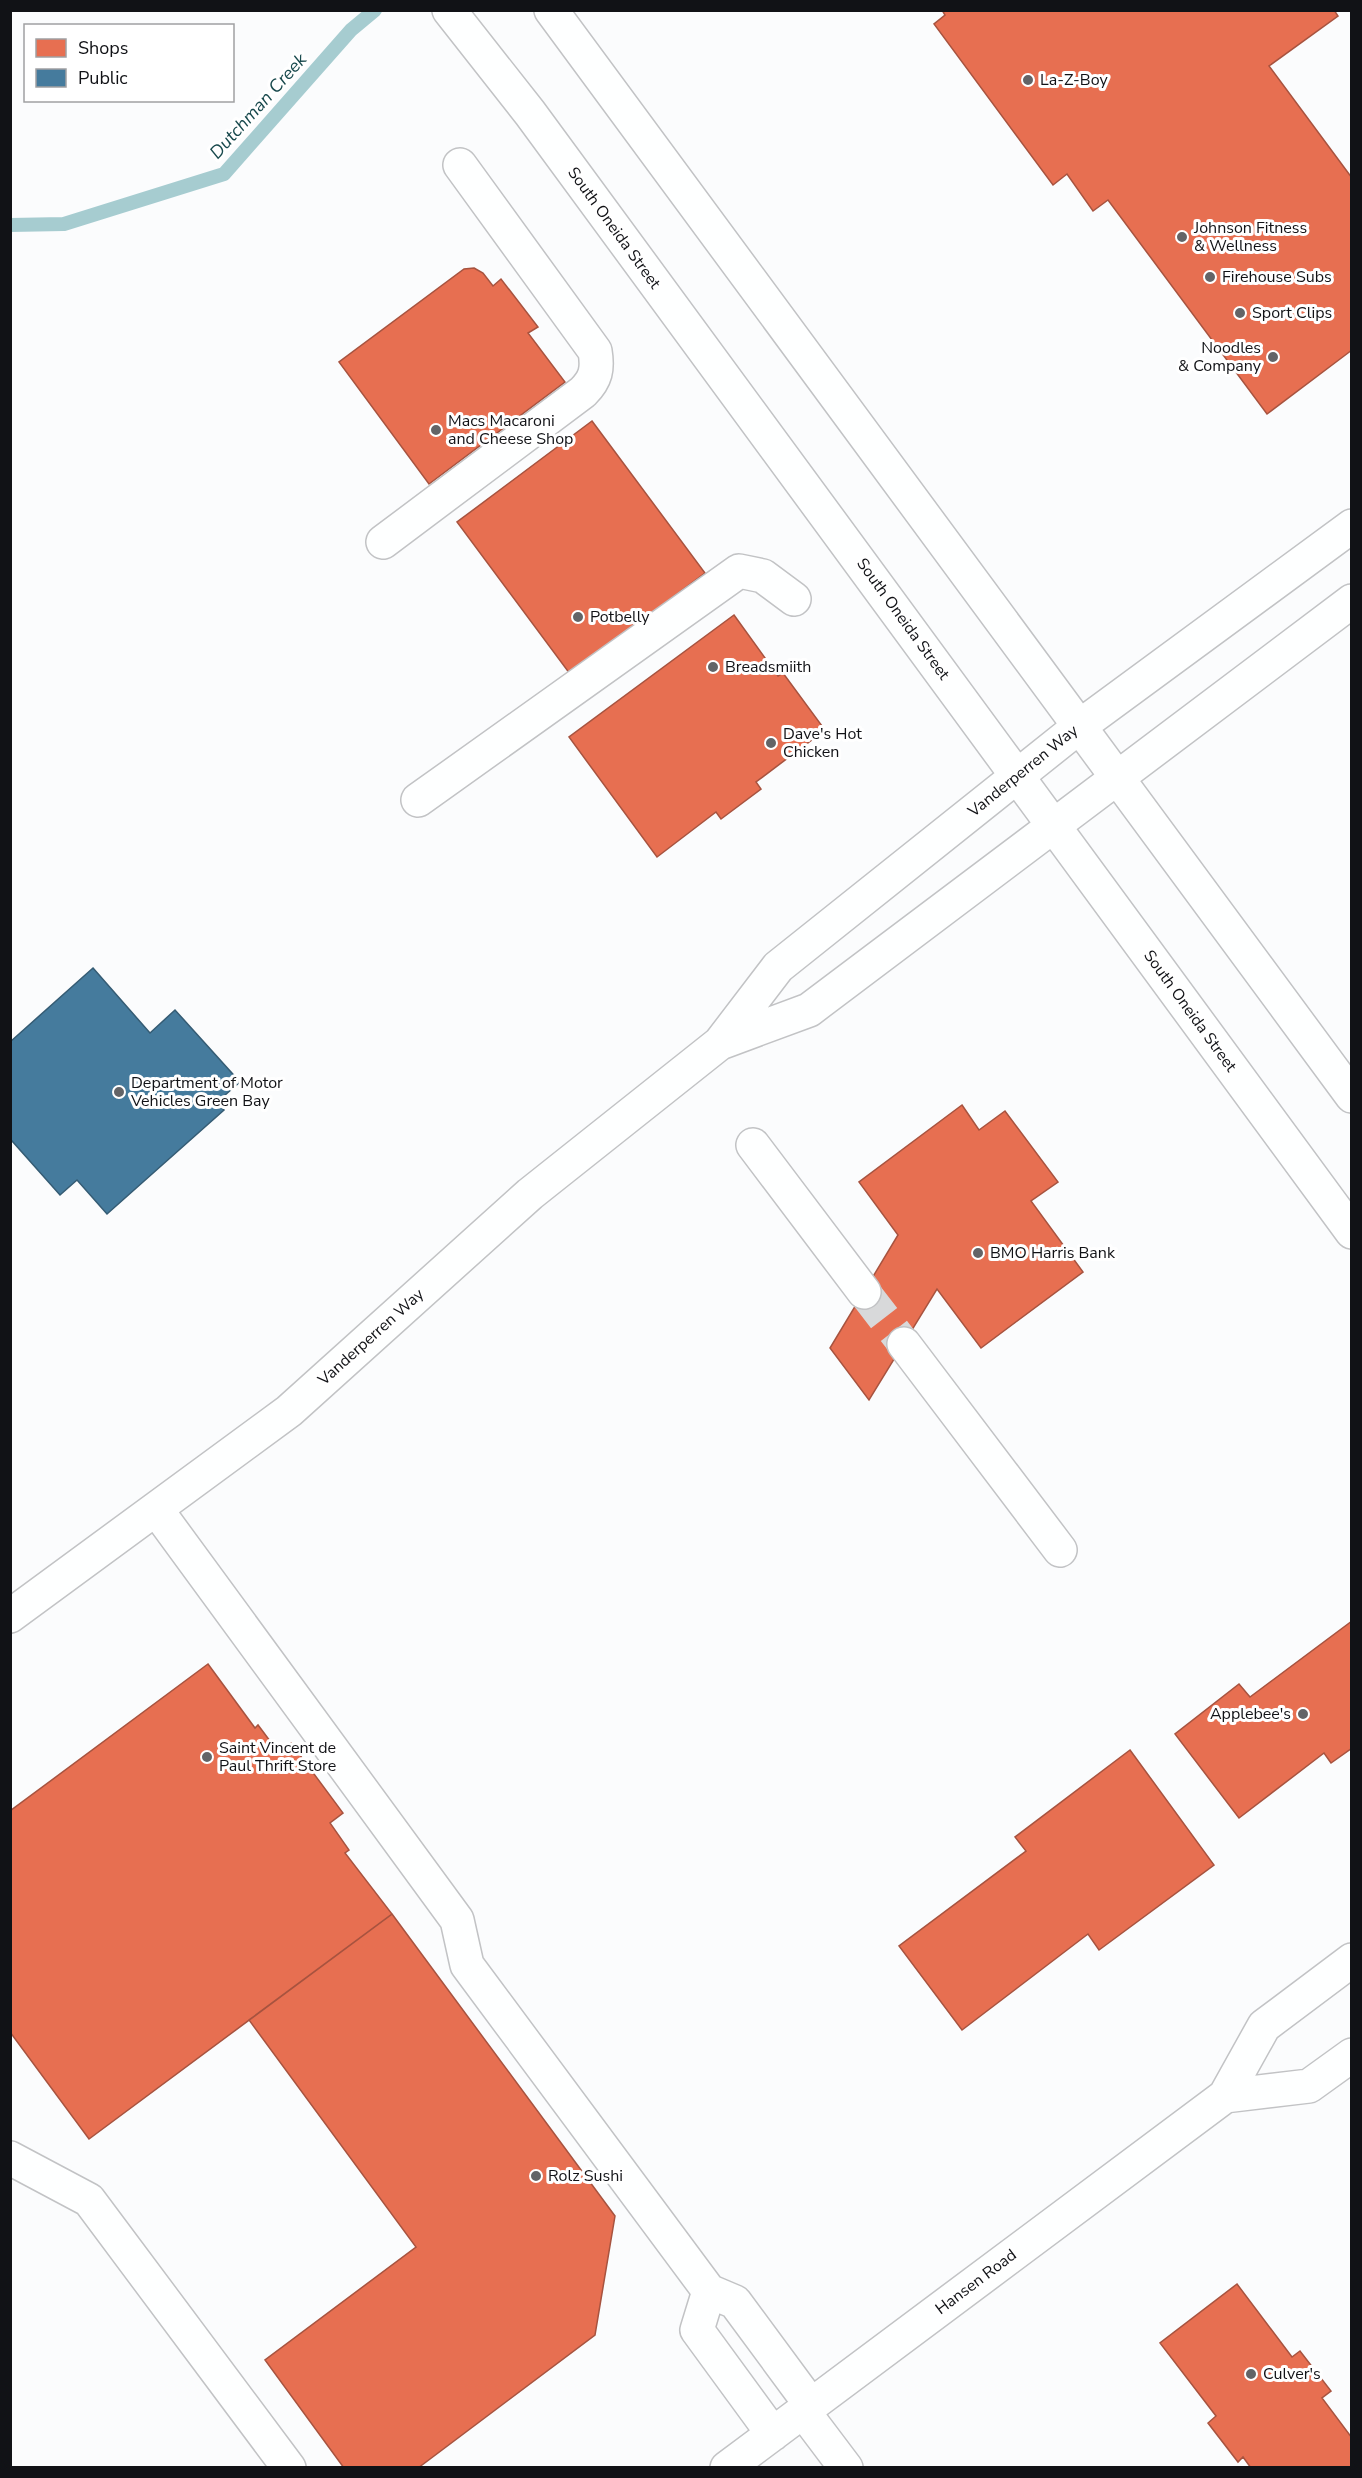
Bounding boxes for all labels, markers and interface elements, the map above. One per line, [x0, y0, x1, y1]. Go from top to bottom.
legend [24, 24, 234, 102]
text: Shops [78, 36, 128, 60]
water label: Dutchman Creek [204, 47, 313, 164]
text: Public [78, 66, 128, 90]
place label: La-Z-Boy [1040, 69, 1108, 91]
marker: La-Z-Boy [1021, 73, 1035, 87]
street label: South Oneida Street [562, 163, 666, 294]
place label: Johnson Fitness & Wellness [1193, 217, 1307, 257]
marker: Johnson Fitness & Wellness [1175, 230, 1189, 244]
place label: Firehouse Subs [1222, 266, 1332, 288]
marker: Firehouse Subs [1203, 270, 1217, 284]
place label: Sport Clips [1252, 302, 1332, 324]
marker: Sport Clips [1233, 306, 1247, 320]
place label: Noodles & Company [1178, 337, 1262, 377]
marker: Noodles & Company [1266, 350, 1280, 364]
place label: Macs Macaroni and Cheese Shop [448, 410, 573, 450]
marker: Macs Macaroni and Cheese Shop [429, 423, 443, 437]
street label: South Oneida Street [851, 554, 955, 685]
place label: Potbelly [590, 606, 650, 628]
marker: Potbelly [571, 610, 585, 624]
place label: Breadsmiith [725, 656, 811, 678]
marker: Breadsmiith [706, 660, 720, 674]
street label: Vanderperren Way [963, 719, 1083, 823]
place label: Dave's Hot Chicken [783, 723, 862, 763]
marker: Dave's Hot Chicken [764, 736, 778, 750]
street label: South Oneida Street [1138, 946, 1242, 1077]
place label: Department of Motor Vehicles Green Bay [130, 1072, 283, 1112]
marker: Department of Motor Vehicles Green Bay [112, 1085, 126, 1099]
place label: BMO Harris Bank [990, 1242, 1116, 1264]
marker: BMO Harris Bank [971, 1246, 985, 1260]
street label: Vanderperren Way [313, 1283, 429, 1391]
place label: Applebee's [1210, 1703, 1291, 1725]
marker: Applebee's [1296, 1707, 1310, 1721]
place label: Saint Vincent de Paul Thrift Store [219, 1737, 336, 1777]
marker: Saint Vincent de Paul Thrift Store [200, 1750, 214, 1764]
place label: Rolz Sushi [548, 2165, 623, 2187]
marker: Rolz Sushi [529, 2169, 543, 2183]
street label: Hansen Road [931, 2244, 1021, 2320]
place label: Culver's [1263, 2363, 1321, 2385]
marker: Culver's [1244, 2367, 1258, 2381]

